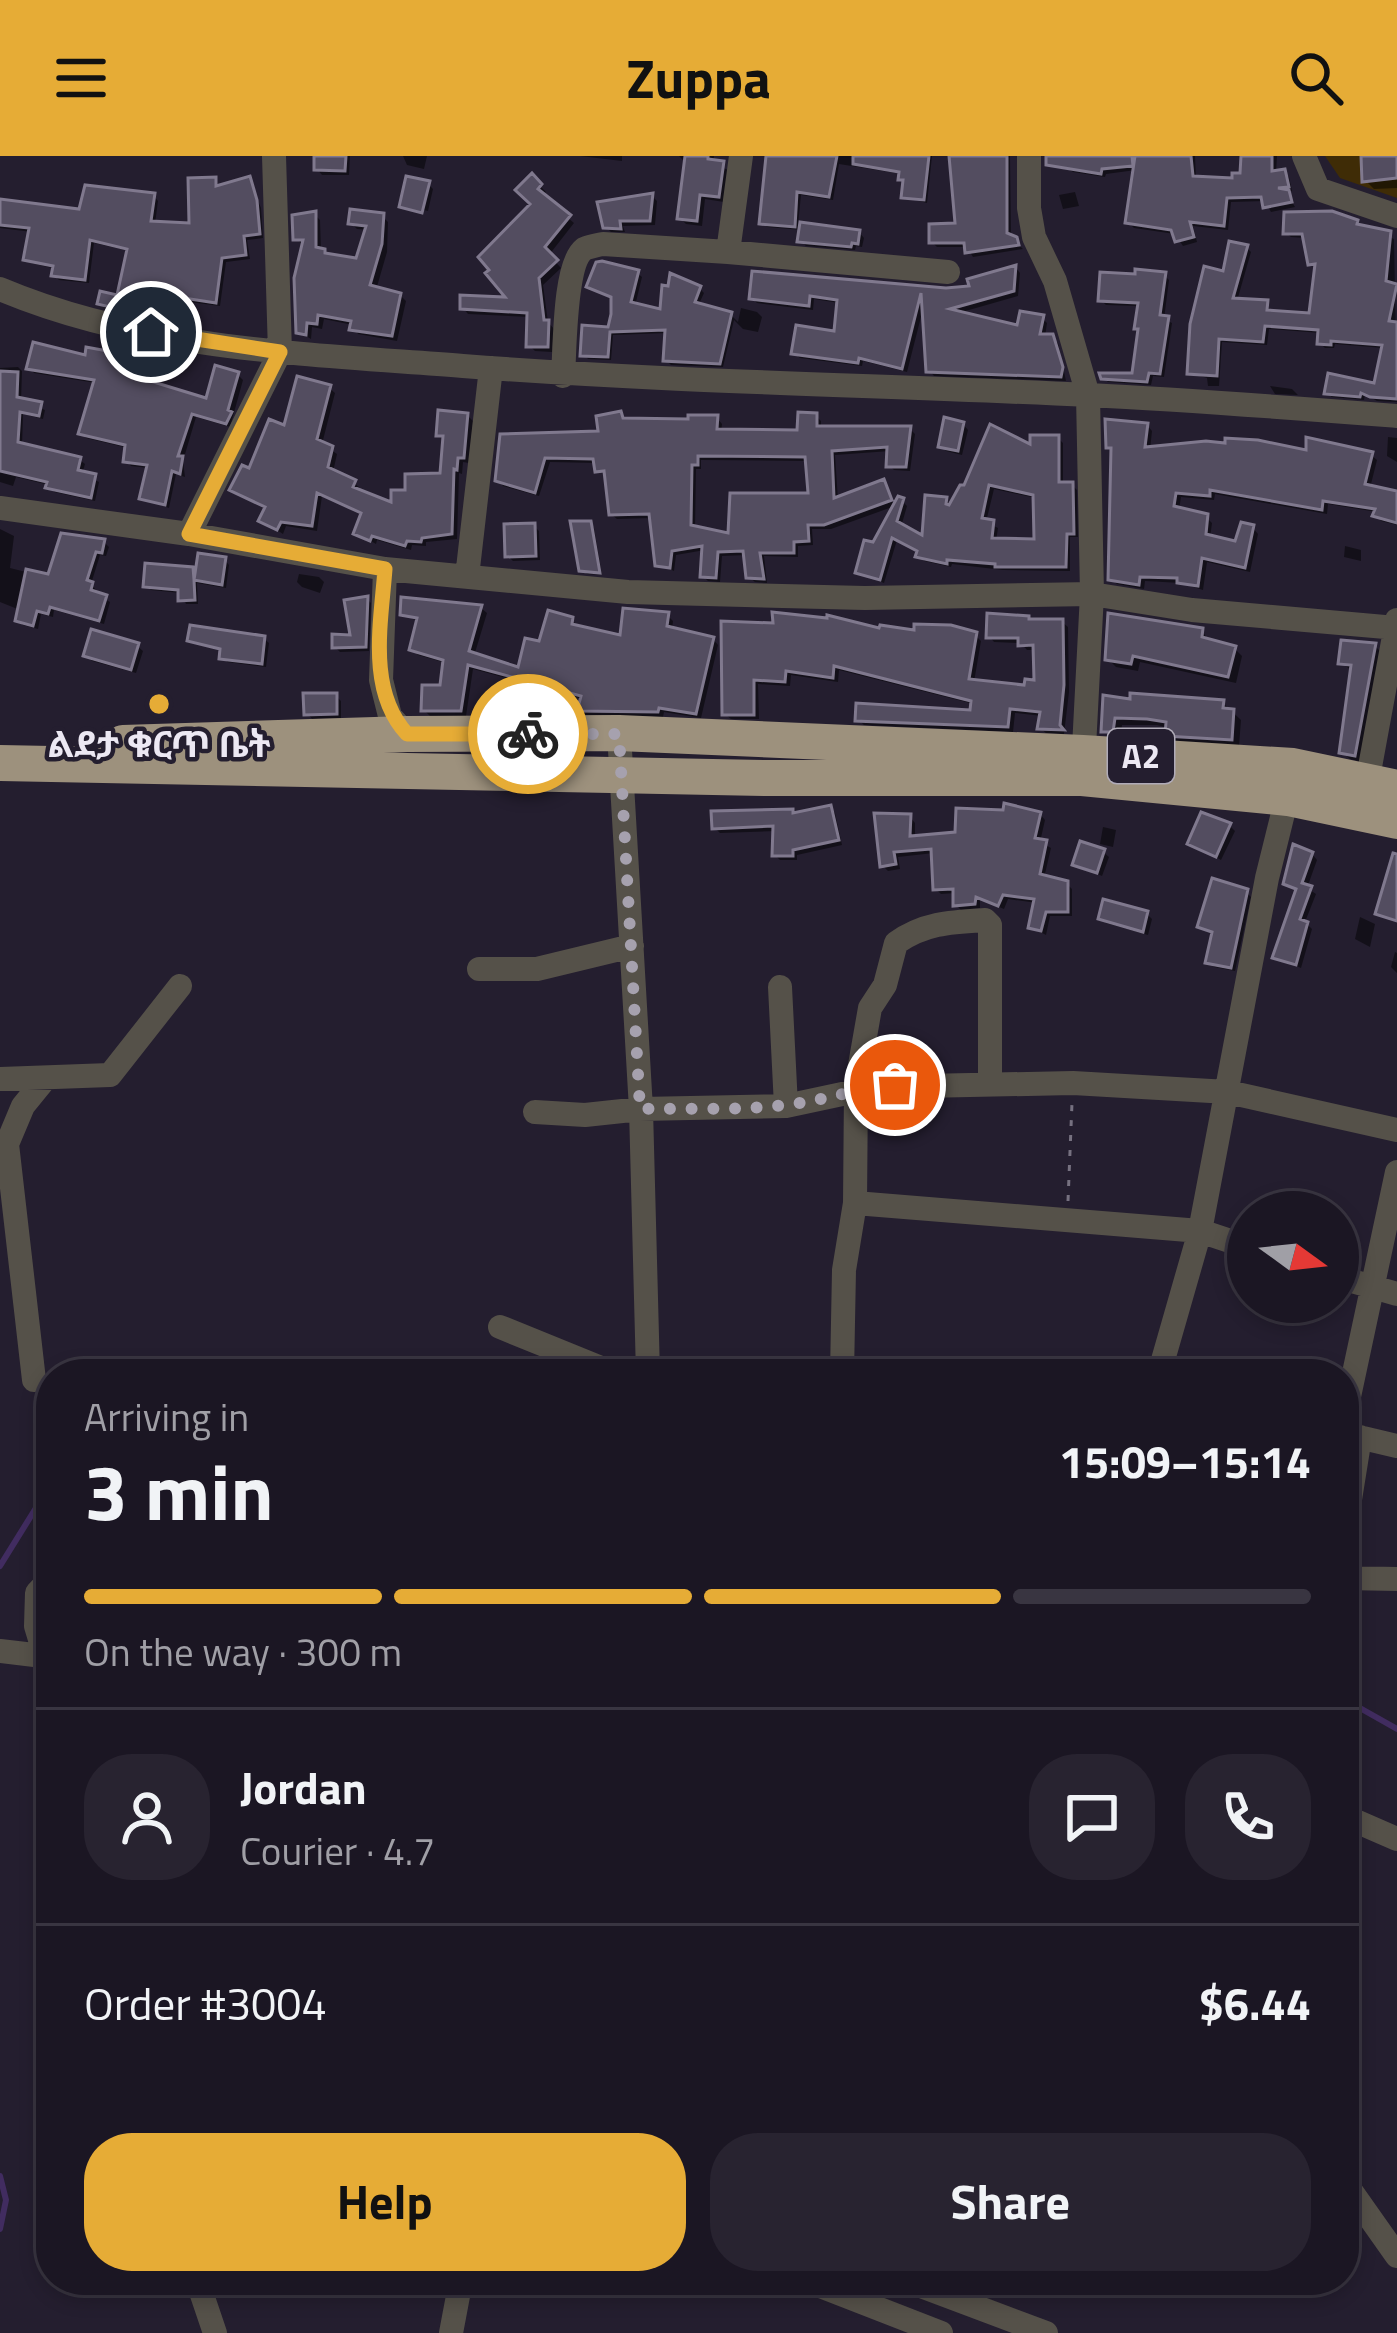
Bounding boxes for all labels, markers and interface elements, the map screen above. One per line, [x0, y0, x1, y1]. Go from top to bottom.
text: Zuppa [626, 37, 771, 119]
icon: menu [48, 45, 114, 111]
icon: search [1283, 45, 1349, 111]
pin [100, 281, 202, 383]
icon: home [118, 299, 184, 365]
courier [468, 674, 588, 794]
marker: ልደታ ቁርጥ ቤት [146, 691, 172, 717]
icon: bike [495, 701, 561, 767]
place label: ልደታ ቁርጥ ቤት [47, 716, 271, 771]
road number: A2 [1108, 729, 1174, 783]
pin [844, 1034, 946, 1136]
icon: bag [862, 1052, 928, 1118]
north arrow [1227, 1191, 1359, 1323]
map controls [1227, 1191, 1359, 1323]
text: Arriving in [84, 1387, 249, 1446]
text: 15:09–15:14 [1059, 1427, 1311, 1495]
text: 3 min [84, 1432, 274, 1550]
text: On the way · 300 m [84, 1622, 402, 1681]
text: Jordan [240, 1753, 367, 1821]
button: person [84, 1754, 210, 1880]
button: chat [1029, 1754, 1155, 1880]
button: phone [1185, 1754, 1311, 1880]
text: Courier · 4.7 [240, 1821, 435, 1880]
text: Order #3004 [84, 1969, 327, 2037]
text: $6.44 [1199, 1969, 1311, 2037]
button: Help [84, 2133, 686, 2271]
button: Share [710, 2133, 1311, 2271]

